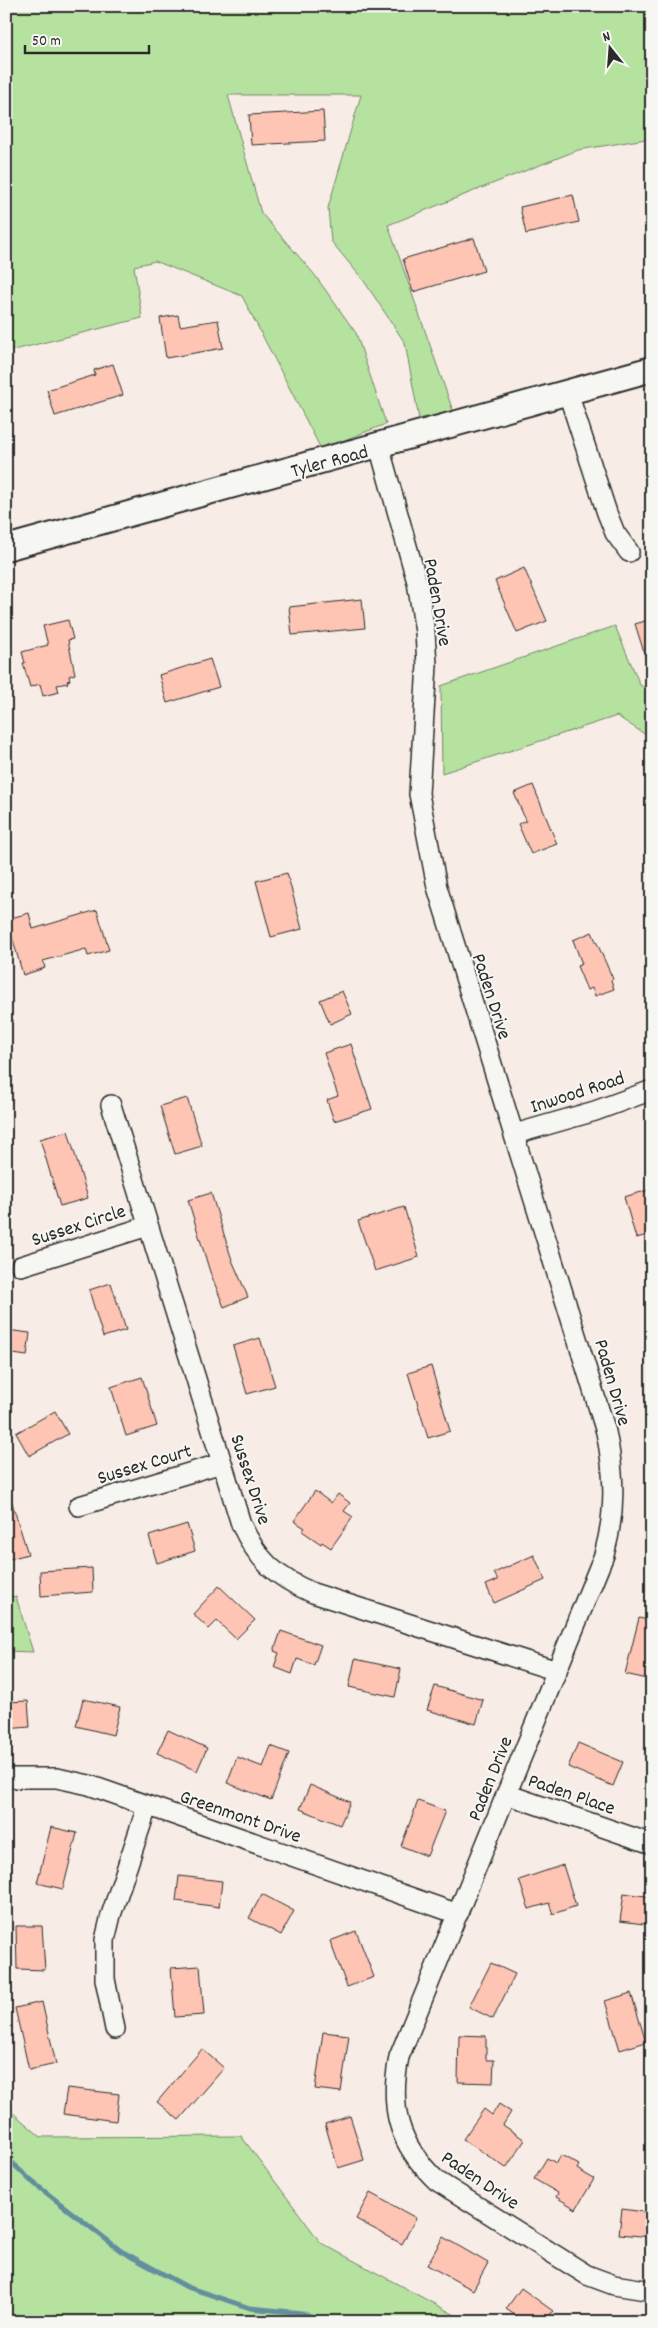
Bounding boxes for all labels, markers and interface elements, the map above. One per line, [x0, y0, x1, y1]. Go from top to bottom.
scale bar [25, 22, 149, 54]
north arrow [586, 22, 636, 72]
text: N [601, 27, 613, 48]
text: 50 m [32, 31, 61, 53]
street label: Tyler Road [288, 439, 372, 487]
street label: Paden Drive [415, 556, 458, 649]
street label: Paden Drive [463, 950, 517, 1044]
street label: Inwood Road [527, 1065, 629, 1122]
street label: Sussex Circle [28, 1198, 130, 1255]
street label: Paden Drive [585, 1336, 637, 1430]
street label: Sussex Drive [221, 1431, 277, 1529]
street label: Sussex Court [94, 1438, 195, 1493]
street label: Paden Drive [462, 1732, 522, 1826]
street label: Paden Place [524, 1768, 619, 1824]
street label: Greenmont Drive [176, 1784, 305, 1852]
street label: Paden Drive [435, 2145, 524, 2218]

